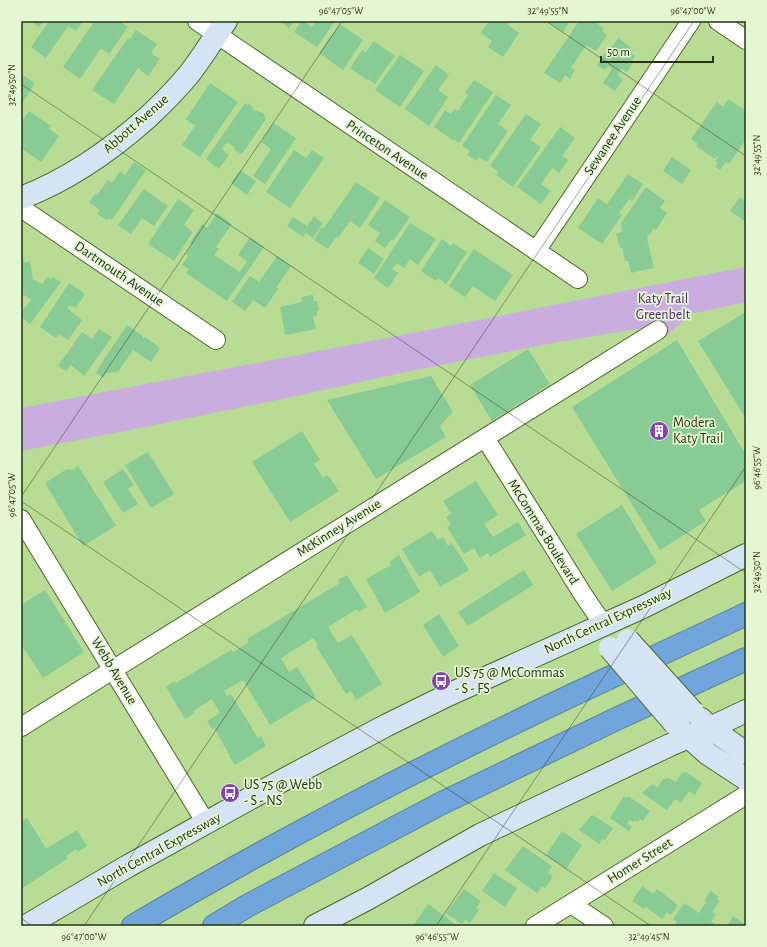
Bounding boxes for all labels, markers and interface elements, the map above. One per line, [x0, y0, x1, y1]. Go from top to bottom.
text: 96°47'05"W [319, 6, 363, 16]
text: 32°49'55"N [528, 6, 568, 16]
text: 96°47'00"W [670, 6, 716, 16]
scale bar [601, 38, 713, 64]
text: 50 m [607, 46, 630, 58]
text: 32°49'50"N [7, 64, 17, 106]
street label: Abbott Avenue [101, 92, 171, 156]
street label: Sewanee Avenue [582, 94, 644, 178]
street label: Princeton Avenue [344, 118, 430, 182]
text: 32°49'55"N [752, 135, 762, 175]
street label: Dartmouth Avenue [72, 239, 166, 309]
park label: Katy Trail Greenbelt [636, 292, 691, 322]
place label: Modera Katy Trail [673, 416, 723, 446]
building icon: Modera Katy Trail [648, 420, 670, 442]
text: 96°46'55"W [752, 446, 762, 490]
text: 96°47'05"W [7, 473, 17, 517]
street label: McCommas Boulevard [505, 477, 581, 587]
street label: McKinney Avenue [294, 496, 384, 560]
text: 32°49'50"N [752, 551, 762, 593]
street label: North Central Expressway [542, 585, 674, 657]
street label: Webb Avenue [88, 635, 140, 707]
place label: US 75 @ McCommas - S - FS [455, 666, 564, 696]
bus stop icon: US 75 @ McCommas - S - FS [430, 670, 452, 692]
place label: US 75 @ Webb - S - NS [244, 778, 322, 808]
bus stop icon: US 75 @ Webb - S - NS [219, 782, 241, 804]
street label: North Central Expressway [95, 810, 223, 890]
street label: Homer Street [605, 835, 675, 886]
text: 96°47'00"W [61, 932, 107, 942]
text: 96°46'55"W [415, 932, 459, 942]
text: 32°49'45"N [628, 932, 670, 942]

